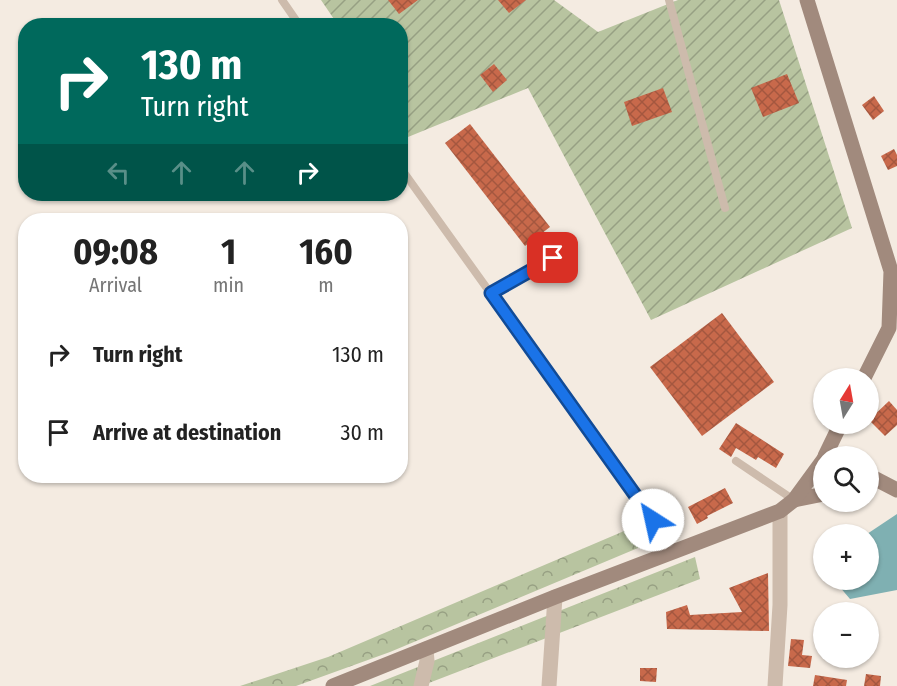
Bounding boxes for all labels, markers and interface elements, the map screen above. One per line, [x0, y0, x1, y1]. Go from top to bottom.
text: 130 m [141, 40, 242, 90]
icon: right [42, 42, 120, 120]
text: Turn right [141, 91, 249, 123]
icon: left [102, 156, 135, 189]
icon: ahead [165, 156, 198, 189]
icon: ahead [228, 156, 261, 189]
icon: right [291, 156, 324, 189]
text: 09:08 [73, 230, 158, 274]
text: 1 [221, 230, 236, 274]
text: 160 [299, 230, 353, 274]
pin [527, 232, 578, 283]
icon: arrive [536, 241, 569, 274]
text: Arrival [89, 273, 142, 297]
text: min [213, 273, 244, 297]
text: m [318, 273, 334, 297]
icon: right [42, 338, 75, 371]
text: Turn right [93, 341, 182, 368]
text: 130 m [332, 341, 384, 368]
north arrow [813, 368, 879, 434]
map controls [813, 368, 879, 668]
icon: arrive [42, 416, 75, 449]
text: Arrive at destination [93, 419, 281, 446]
text: 30 m [341, 419, 384, 446]
button: search [813, 446, 879, 512]
position arrow [621, 488, 685, 552]
button: + [813, 524, 879, 590]
button: − [813, 602, 879, 668]

